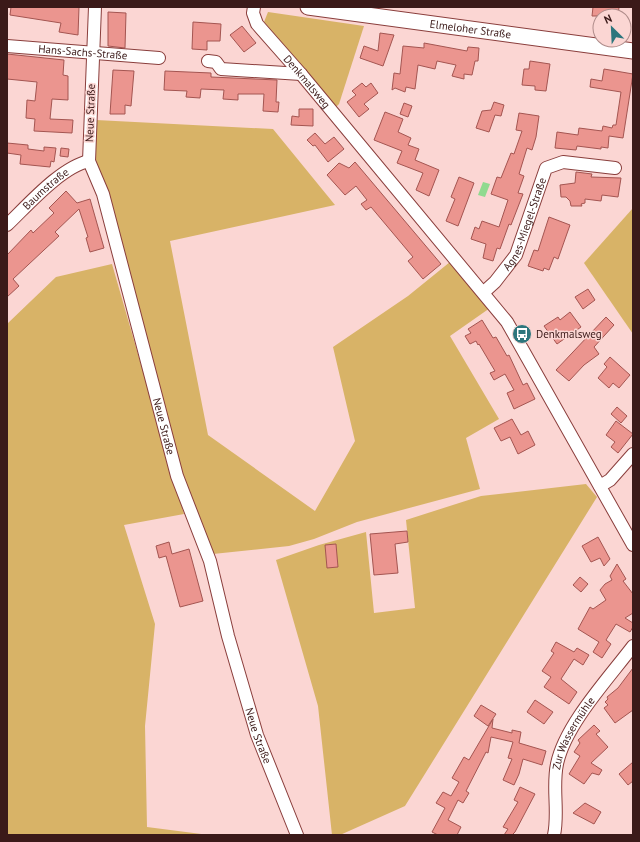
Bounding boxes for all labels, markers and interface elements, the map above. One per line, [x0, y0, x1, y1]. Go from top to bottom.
north arrow [592, 8, 632, 48]
text: N [602, 11, 614, 27]
street label: Elmeloher Straße [429, 17, 512, 41]
street label: Hans-Sachs-Straße [38, 41, 128, 63]
street label: Denkmalsweg [280, 52, 334, 111]
street label: Neue Straße [82, 83, 98, 142]
street label: Baumstraße [20, 165, 72, 213]
street label: Agnes-Miegel-Straße [500, 175, 549, 273]
bus stop icon: Denkmalsweg [511, 323, 533, 345]
place label: Denkmalsweg [536, 327, 602, 341]
street label: Neue Straße [150, 396, 178, 457]
street label: Zur Wassermühle [549, 694, 598, 771]
street label: Neue Straße [242, 706, 275, 766]

